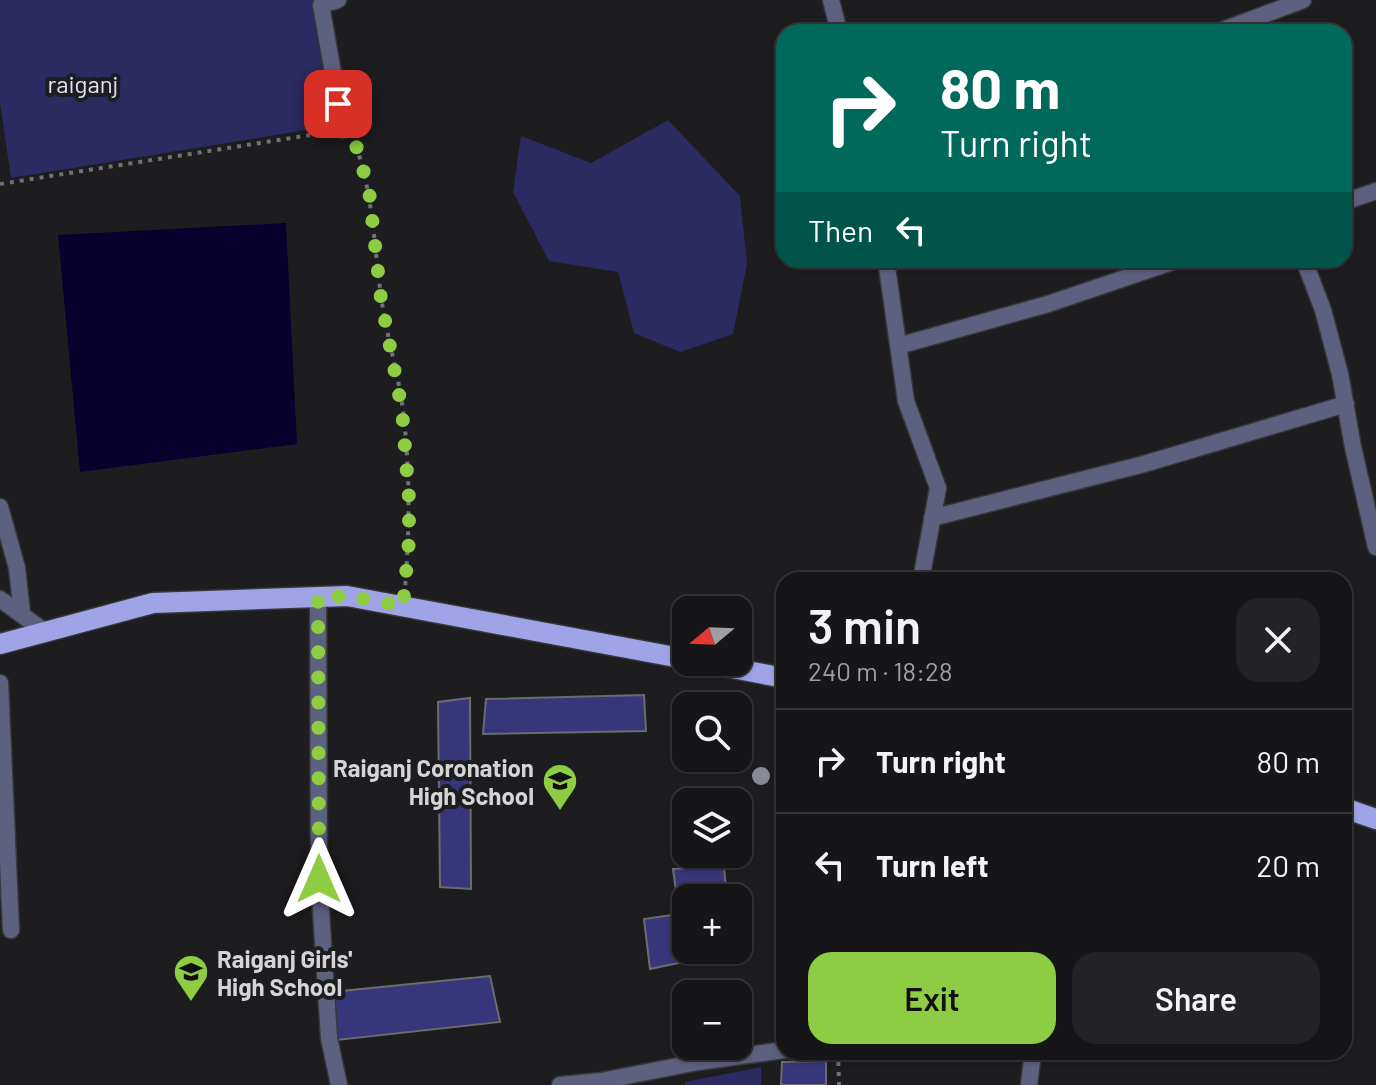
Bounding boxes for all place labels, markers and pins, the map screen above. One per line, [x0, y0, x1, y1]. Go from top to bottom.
pin [304, 70, 372, 138]
place label: Raiganj Coronation High School [333, 753, 534, 810]
school or university icon: Raiganj Coronation High School [541, 762, 579, 812]
place label: Raiganj Girls' High School [217, 944, 352, 1001]
school or university icon: Raiganj Girls' High School [172, 953, 210, 1003]

